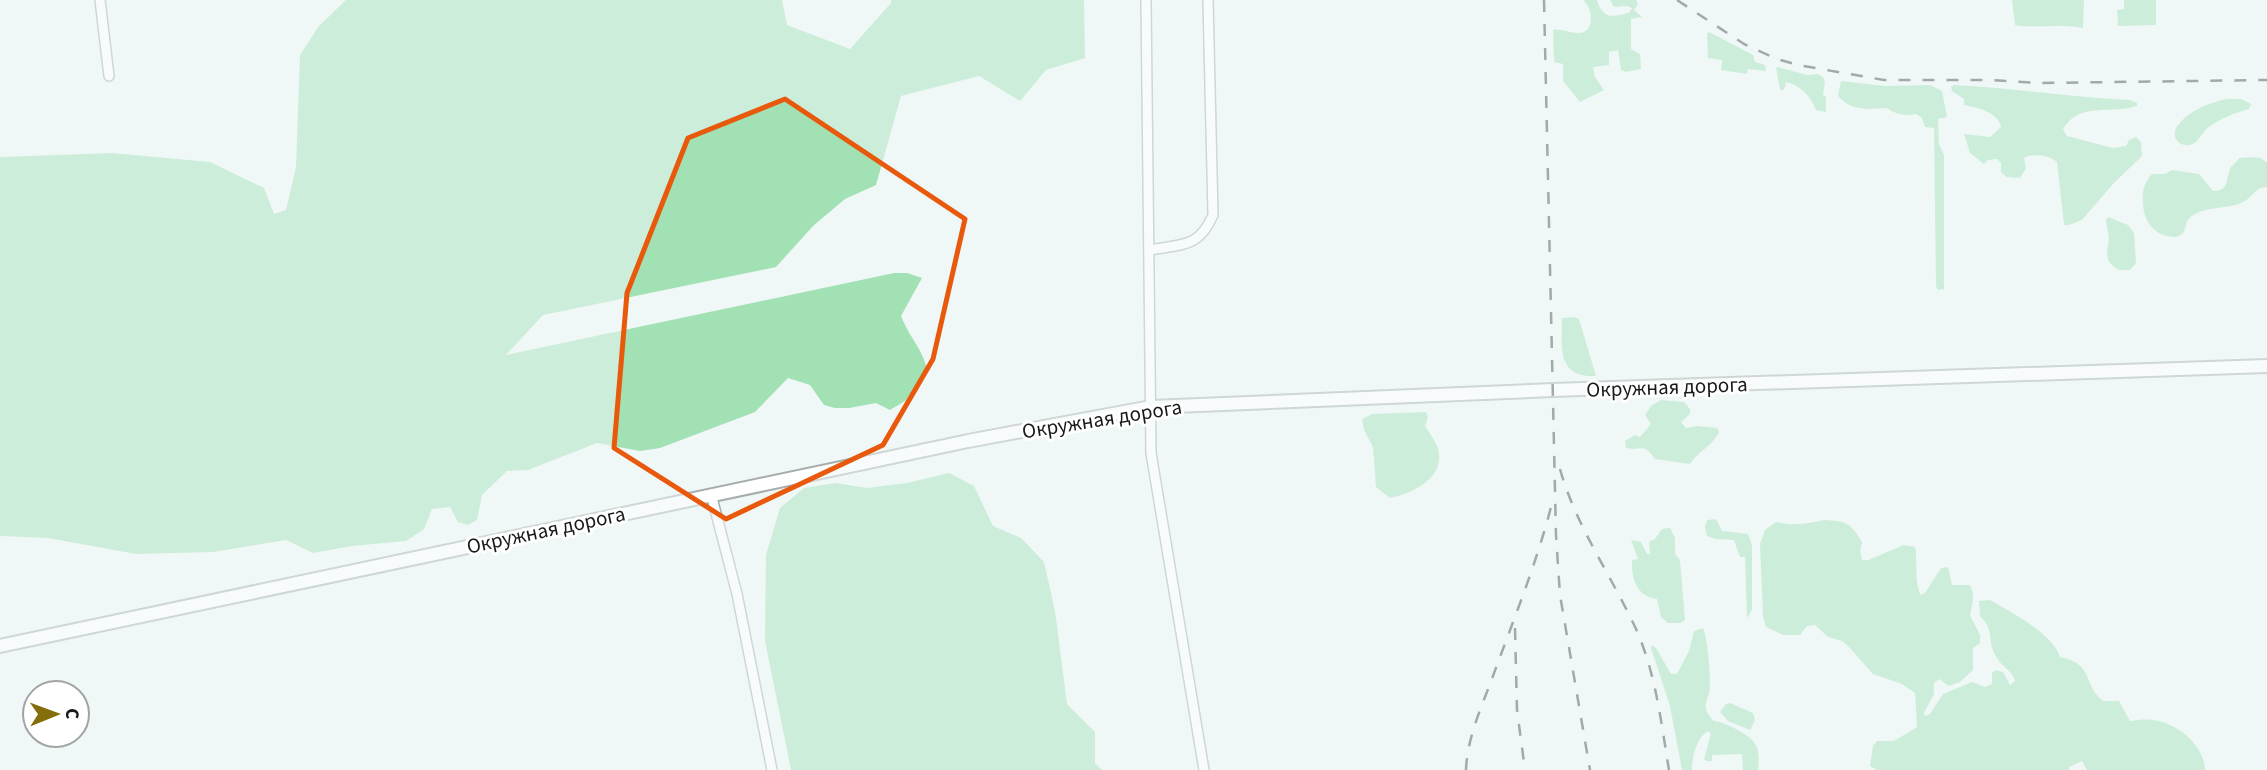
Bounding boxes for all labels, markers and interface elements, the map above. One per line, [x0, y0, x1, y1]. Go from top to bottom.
street label: Окружная дорога [1586, 369, 1748, 405]
street label: Окружная дорога [1020, 392, 1184, 446]
street label: Окружная дорога [464, 499, 628, 561]
north arrow [21, 679, 91, 749]
text: С [58, 708, 85, 719]

